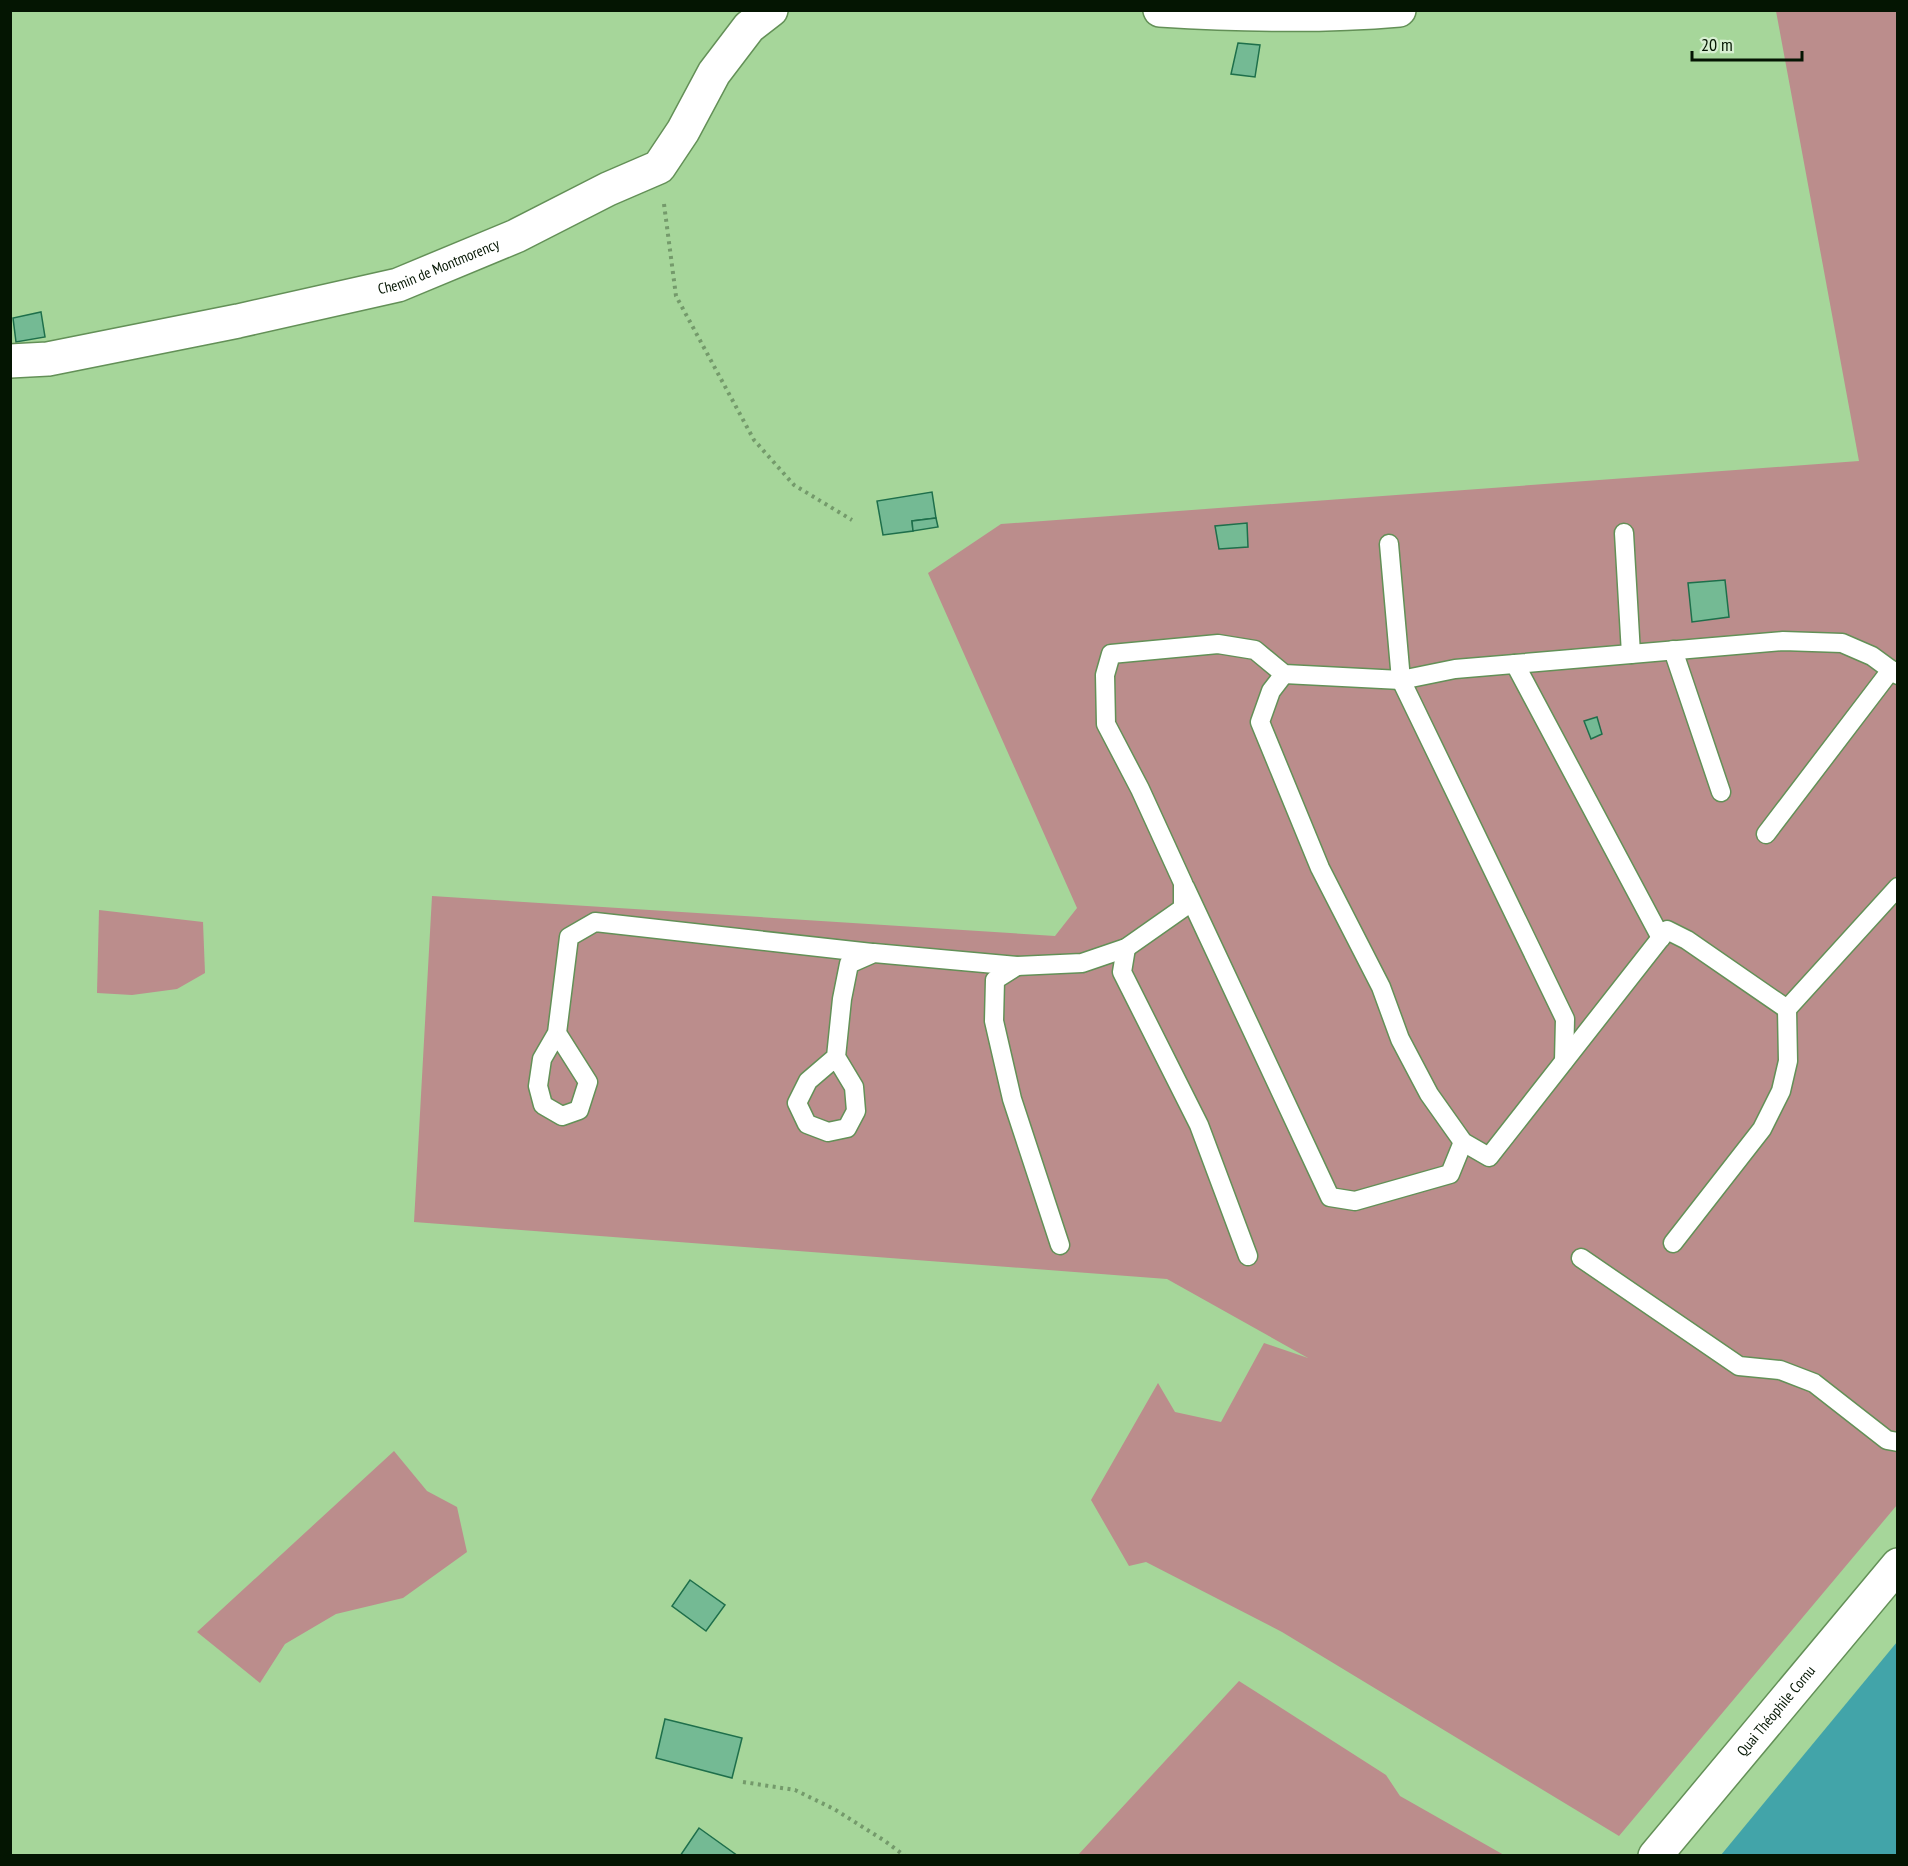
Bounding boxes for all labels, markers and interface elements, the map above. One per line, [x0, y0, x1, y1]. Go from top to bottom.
scale bar [1692, 24, 1802, 62]
text: 20 m [1701, 33, 1733, 56]
street label: Chemin de Montmorency [376, 234, 502, 298]
street label: Quai Théophile Cornu [1733, 1661, 1819, 1760]

